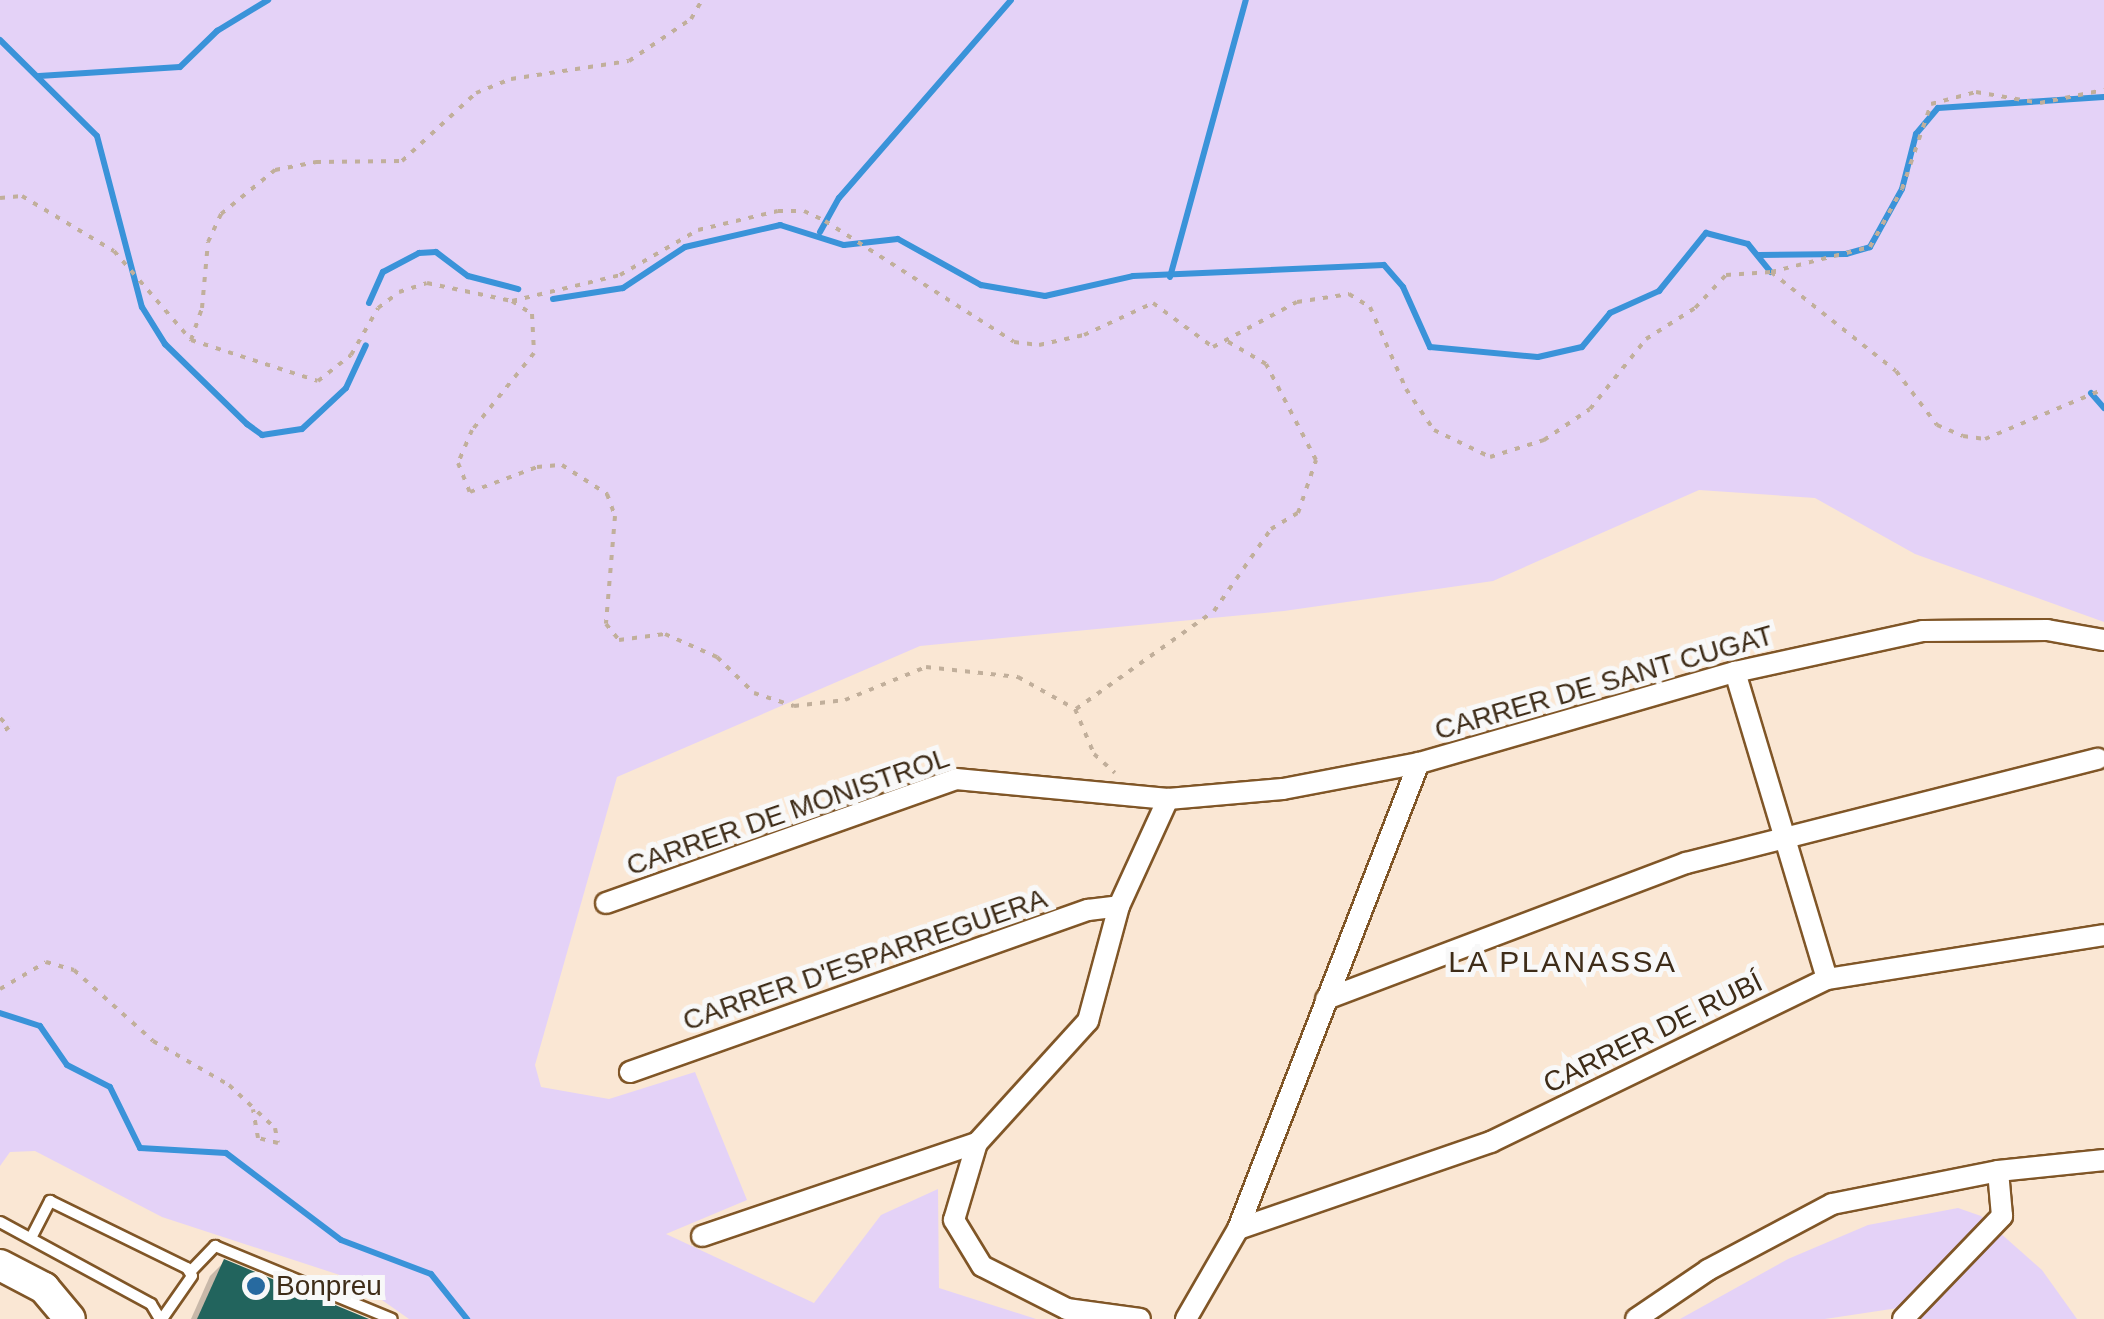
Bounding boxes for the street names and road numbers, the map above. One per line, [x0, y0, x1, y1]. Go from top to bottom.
street label: CARRER DE SANT CUGAT [1431, 618, 1777, 748]
street label: CARRER DE MONISTROL [622, 741, 954, 883]
street label: CARRER D'ESPARREGUERA [679, 882, 1051, 1038]
street label: CARRER DE RUBÍ [1538, 965, 1768, 1101]

